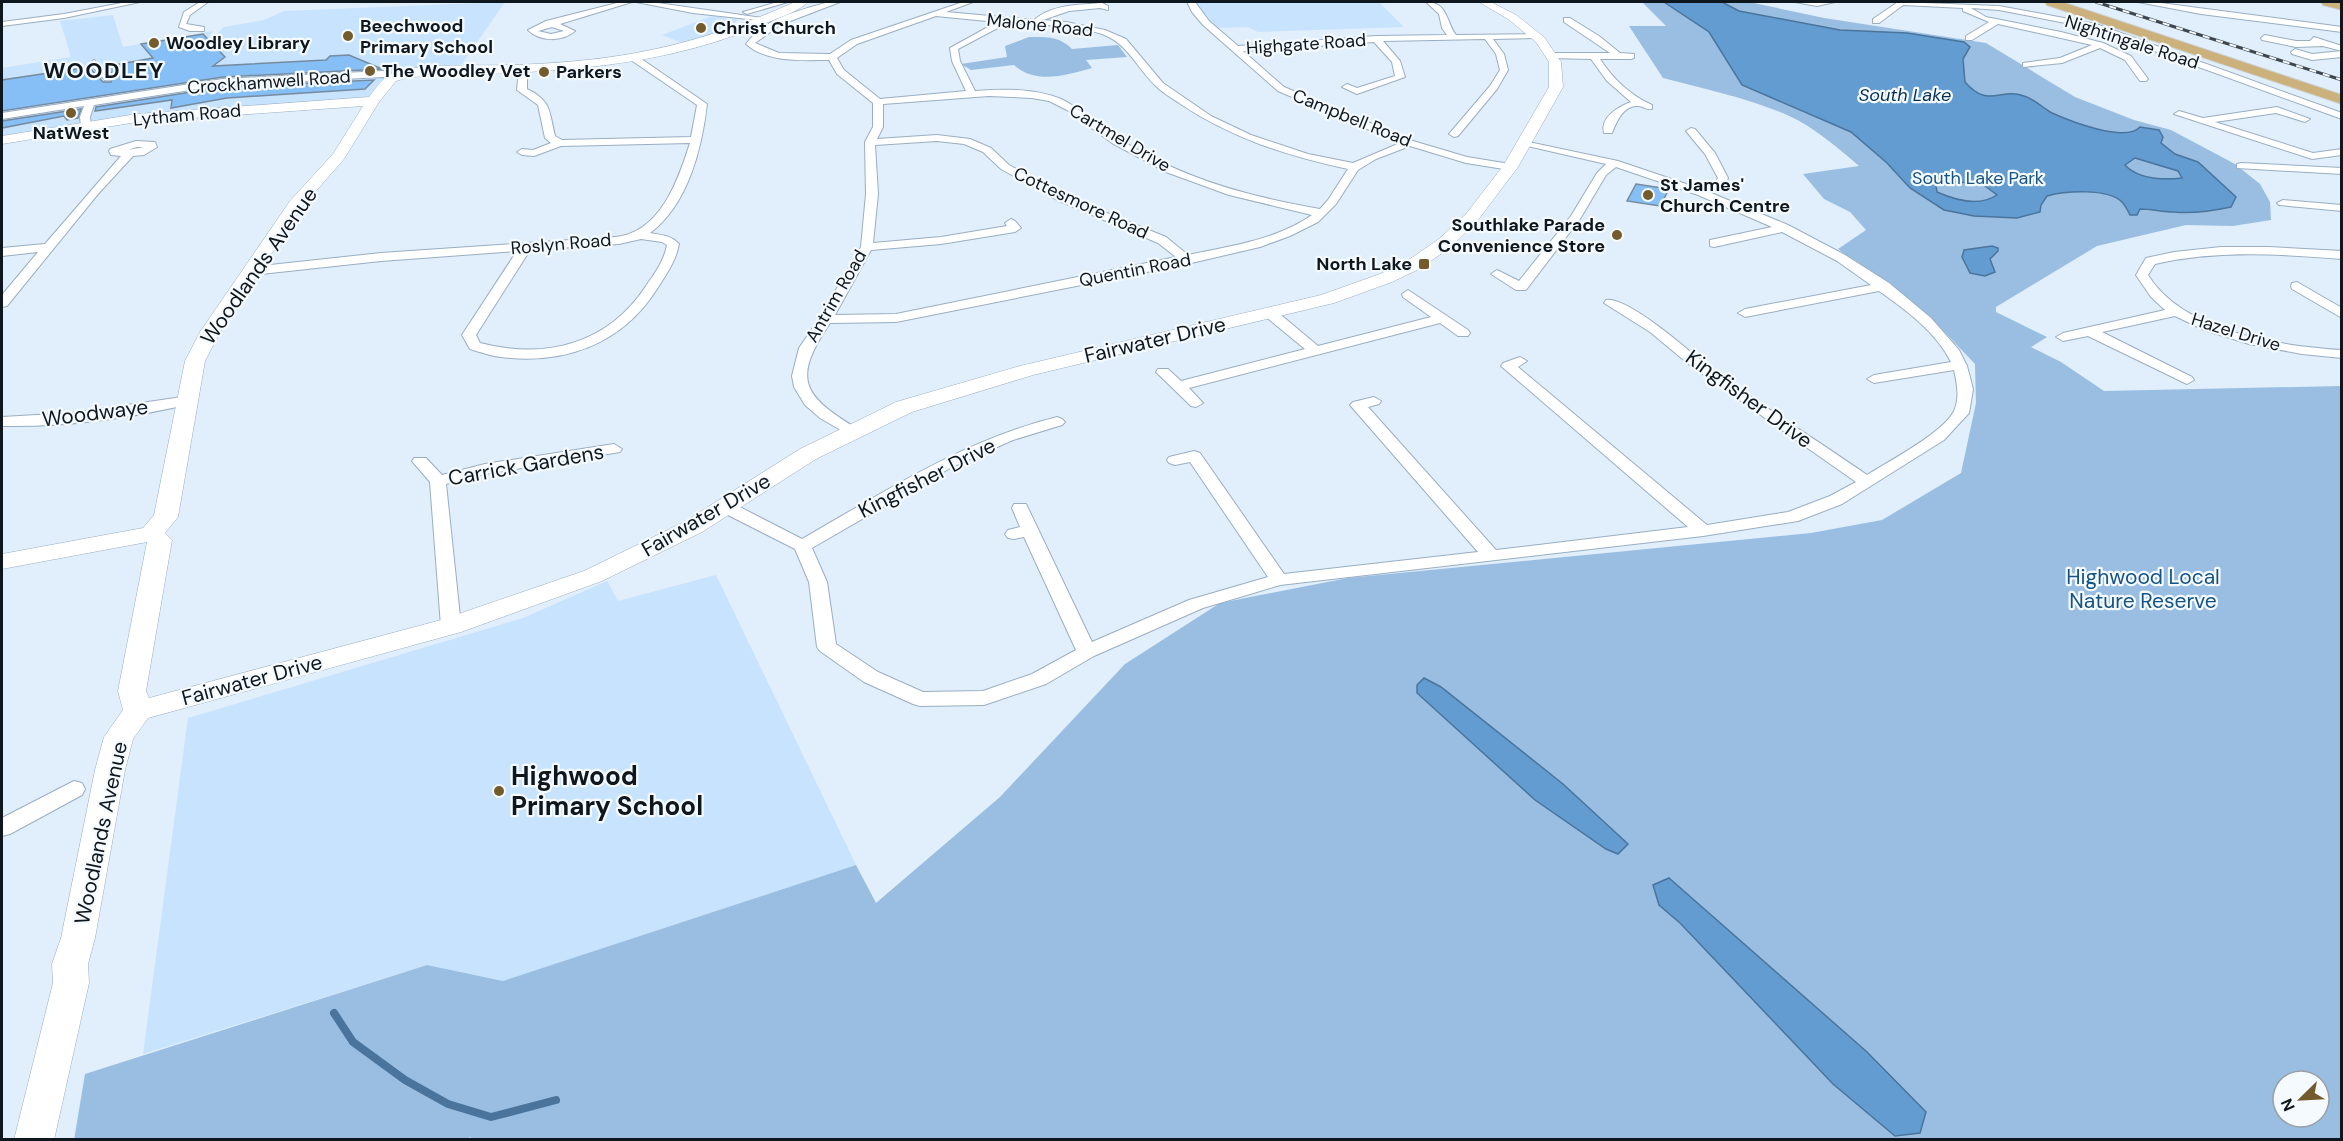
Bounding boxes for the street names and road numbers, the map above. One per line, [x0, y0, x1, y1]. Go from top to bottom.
street label: Malone Road [986, 7, 1094, 43]
street label: Nightingale Road [2062, 9, 2202, 75]
street label: Highgate Road [1245, 28, 1367, 60]
street label: Crockhamwell Road [186, 64, 352, 100]
street label: Campbell Road [1289, 83, 1415, 153]
street label: Lytham Road [132, 98, 242, 132]
street label: Cartmel Drive [1065, 98, 1175, 178]
street label: Cottesmore Road [1010, 161, 1152, 245]
street label: Woodlands Avenue [194, 182, 324, 350]
street label: Roslyn Road [510, 228, 612, 260]
street label: Antrim Road [800, 245, 872, 347]
street label: Quentin Road [1077, 247, 1193, 293]
street label: Hazel Drive [2189, 307, 2283, 357]
street label: Fairwater Drive [1081, 310, 1229, 370]
street label: Kingfisher Drive [1680, 343, 1818, 455]
street label: Woodwaye [40, 393, 150, 433]
street label: Kingfisher Drive [854, 431, 1000, 525]
street label: Carrick Gardens [446, 438, 606, 492]
street label: Fairwater Drive [636, 467, 776, 563]
street label: Fairwater Drive [179, 648, 325, 712]
street label: Woodlands Avenue [68, 739, 134, 927]

